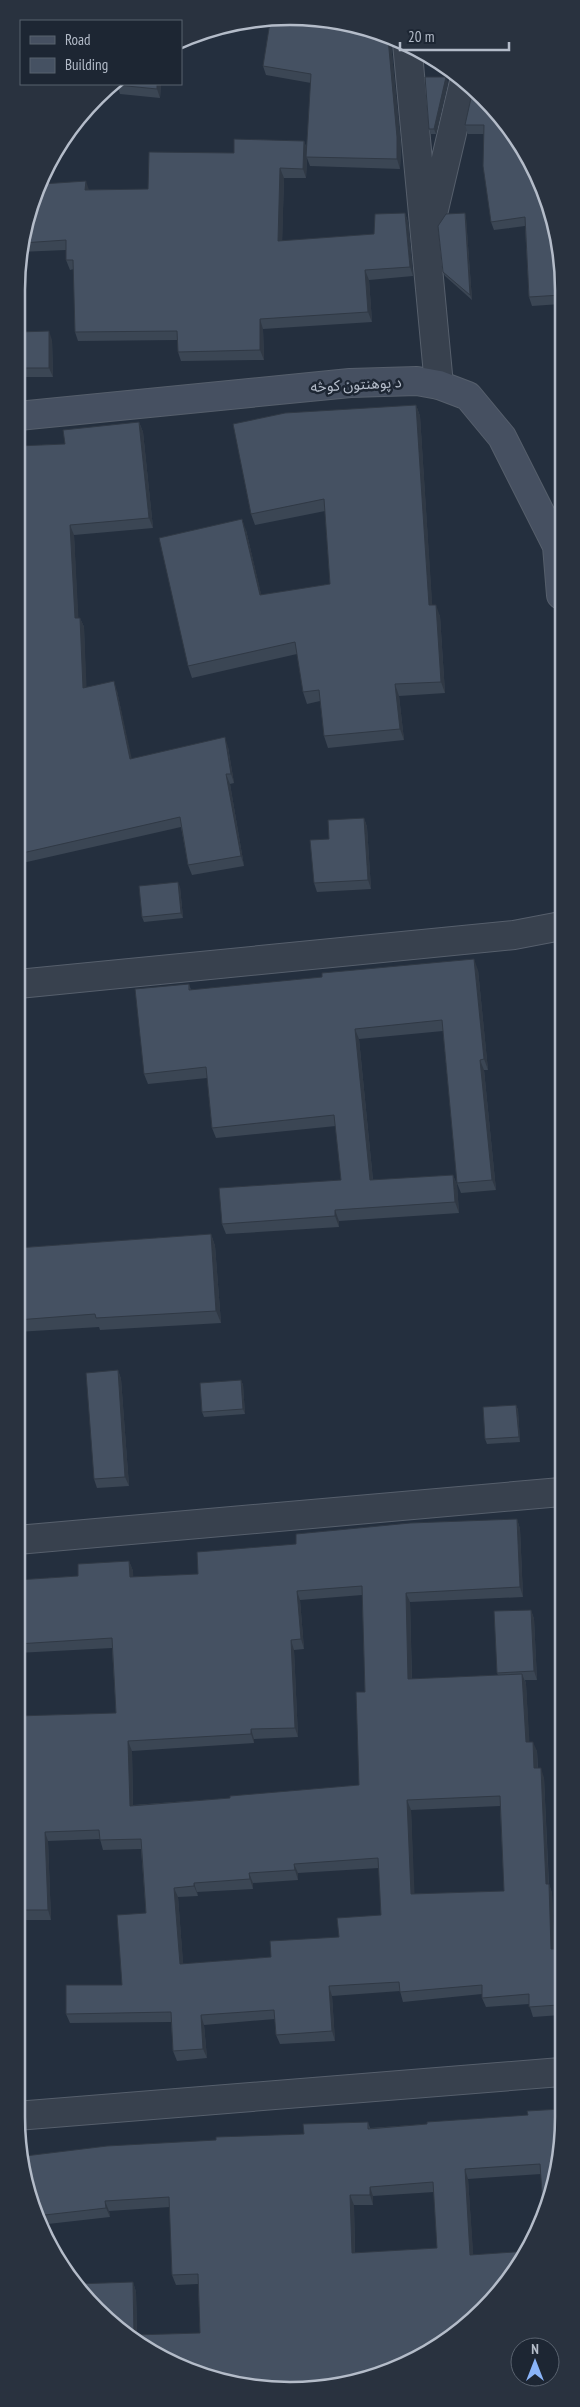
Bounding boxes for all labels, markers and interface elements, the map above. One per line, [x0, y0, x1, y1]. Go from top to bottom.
legend [20, 20, 182, 85]
scale bar [400, 20, 509, 52]
text: 20 m [408, 27, 434, 46]
text: Road [65, 30, 91, 49]
text: Building [65, 55, 108, 74]
street label: د پوهنتون کوڅه [310, 372, 402, 397]
north arrow [510, 2337, 560, 2387]
text: N [531, 2340, 539, 2358]

